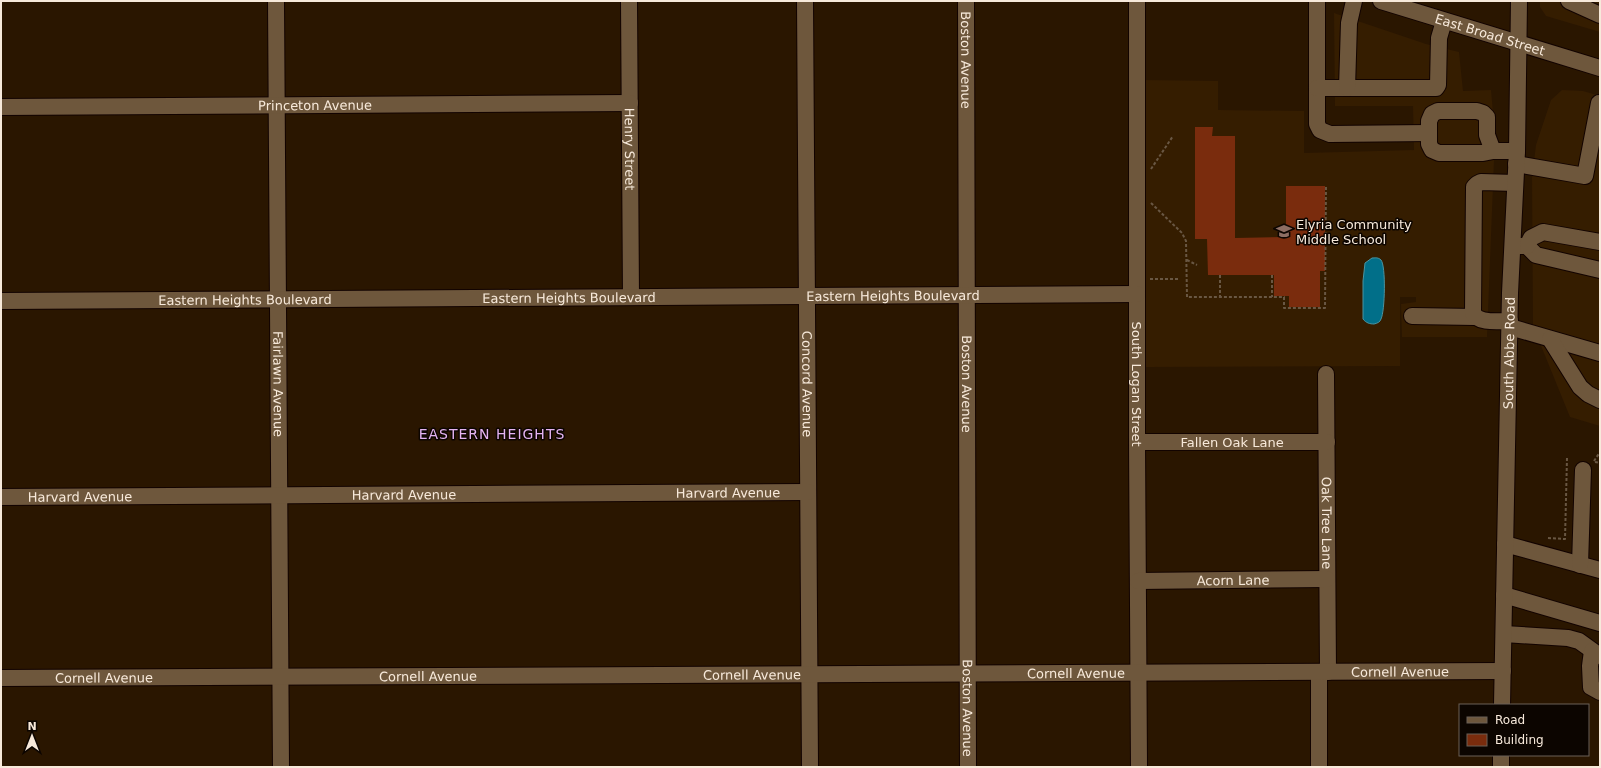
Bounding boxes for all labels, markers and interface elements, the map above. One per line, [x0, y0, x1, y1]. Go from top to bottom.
street label: Boston Avenue [958, 11, 973, 109]
street label: East Broad Street [1433, 11, 1547, 59]
street label: Princeton Avenue [258, 98, 372, 113]
street label: Henry Street [622, 108, 637, 190]
place label: Elyria Community Middle School [1296, 217, 1412, 247]
school or university icon: Elyria Community Middle School [1275, 222, 1293, 240]
street label: Eastern Heights Boulevard [806, 288, 980, 304]
street label: Eastern Heights Boulevard [482, 290, 656, 306]
street label: Eastern Heights Boulevard [158, 292, 332, 308]
street label: South Abbe Road [1501, 297, 1518, 409]
street label: South Logan Street [1129, 321, 1144, 447]
street label: Fairlawn Avenue [270, 331, 286, 437]
street label: Concord Avenue [799, 331, 815, 437]
street label: Boston Avenue [959, 335, 974, 433]
district label: EASTERN HEIGHTS [419, 426, 565, 442]
street label: Fallen Oak Lane [1180, 435, 1284, 450]
street label: Oak Tree Lane [1319, 477, 1334, 569]
street label: Harvard Avenue [676, 485, 780, 501]
street label: Harvard Avenue [352, 487, 456, 503]
street label: Harvard Avenue [28, 489, 132, 505]
street label: Acorn Lane [1197, 573, 1269, 588]
street label: Boston Avenue [960, 659, 975, 757]
street label: Cornell Avenue [1351, 664, 1449, 680]
street label: Cornell Avenue [1027, 666, 1125, 681]
street label: Cornell Avenue [703, 667, 801, 683]
street label: Cornell Avenue [379, 669, 477, 684]
street label: Cornell Avenue [55, 670, 153, 686]
legend [1459, 704, 1589, 756]
text: Road [1495, 713, 1525, 727]
north arrow [12, 716, 52, 756]
text: N [27, 720, 37, 733]
text: Building [1495, 733, 1544, 747]

